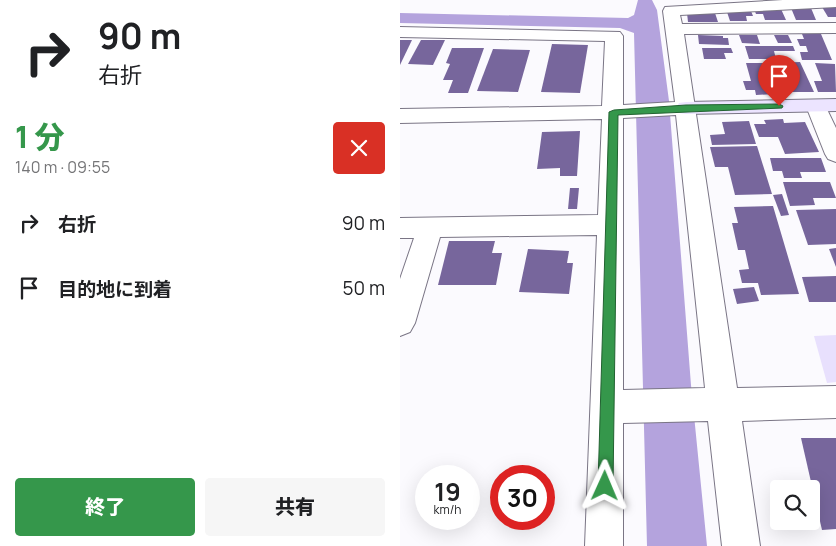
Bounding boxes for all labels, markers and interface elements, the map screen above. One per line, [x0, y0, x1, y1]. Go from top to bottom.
text: 90 m [98, 12, 181, 60]
icon: right [15, 20, 80, 85]
pin [758, 55, 800, 106]
text: 右折 [98, 60, 142, 90]
icon: arrive [765, 62, 793, 90]
text: 1 分 [15, 116, 65, 157]
button: close [333, 122, 385, 174]
text: 140 m · 09:55 [15, 156, 110, 178]
icon: right [15, 209, 43, 237]
text: 90 m [342, 210, 385, 236]
text: 右折 [58, 211, 96, 237]
icon: arrive [15, 274, 43, 302]
text: 50 m [343, 275, 385, 301]
text: 目的地に到着 [58, 276, 172, 302]
position arrow [578, 459, 630, 511]
speed limit sign: 30 [490, 465, 555, 530]
text: 19 [434, 474, 461, 509]
button: 終了 [15, 478, 195, 536]
button: 共有 [205, 478, 385, 536]
map controls [770, 480, 820, 530]
button: search [770, 480, 820, 530]
text: km/h [434, 501, 461, 518]

